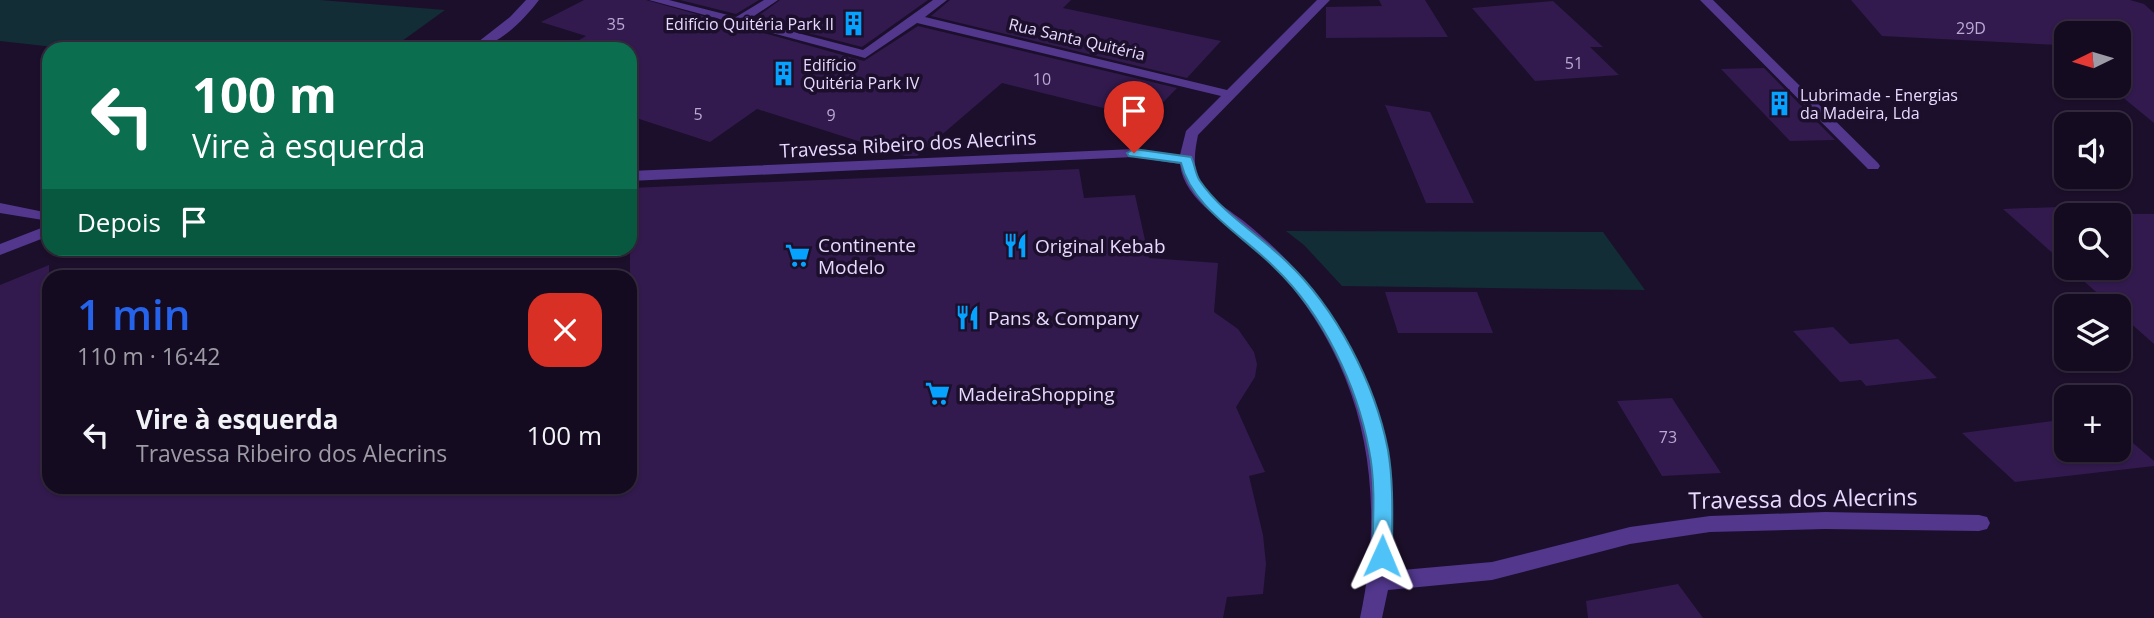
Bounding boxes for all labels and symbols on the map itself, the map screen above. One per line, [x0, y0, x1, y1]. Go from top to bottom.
building icon: Edifício Quitéria Park II [840, 10, 868, 38]
house number: 35 [607, 13, 625, 35]
place label: Edifício Quitéria Park II [665, 13, 834, 35]
street label: Rua Santa Quitéria [1007, 13, 1147, 65]
house number: 29D [1956, 17, 1986, 39]
north arrow [2054, 21, 2132, 98]
house number: 51 [1565, 52, 1583, 74]
place label: Edifício Quitéria Park IV [803, 54, 920, 94]
building icon: Edifício Quitéria Park IV [769, 60, 797, 88]
house number: 10 [1033, 68, 1051, 90]
pin [1104, 81, 1164, 153]
place label: Lubrimade - Energias da Madeira, Lda [1800, 84, 1958, 124]
building icon: Lubrimade - Energias da Madeira, Lda [1766, 90, 1794, 118]
house number: 5 [693, 103, 703, 125]
house number: 9 [826, 104, 836, 126]
street label: Travessa Ribeiro dos Alecrins [779, 124, 1037, 164]
place label: Continente Modelo [818, 232, 916, 280]
restaurant icon: Original Kebab [1001, 232, 1029, 260]
place label: Original Kebab [1035, 233, 1166, 259]
supermarket icon: Continente Modelo [784, 242, 812, 270]
restaurant icon: Pans & Company [954, 304, 982, 332]
place label: Pans & Company [988, 305, 1139, 331]
supermarket icon: MadeiraShopping [924, 380, 952, 408]
place label: MadeiraShopping [958, 381, 1115, 407]
house number: 73 [1659, 426, 1677, 448]
street label: Travessa dos Alecrins [1688, 480, 1918, 516]
position arrow [1345, 519, 1419, 593]

